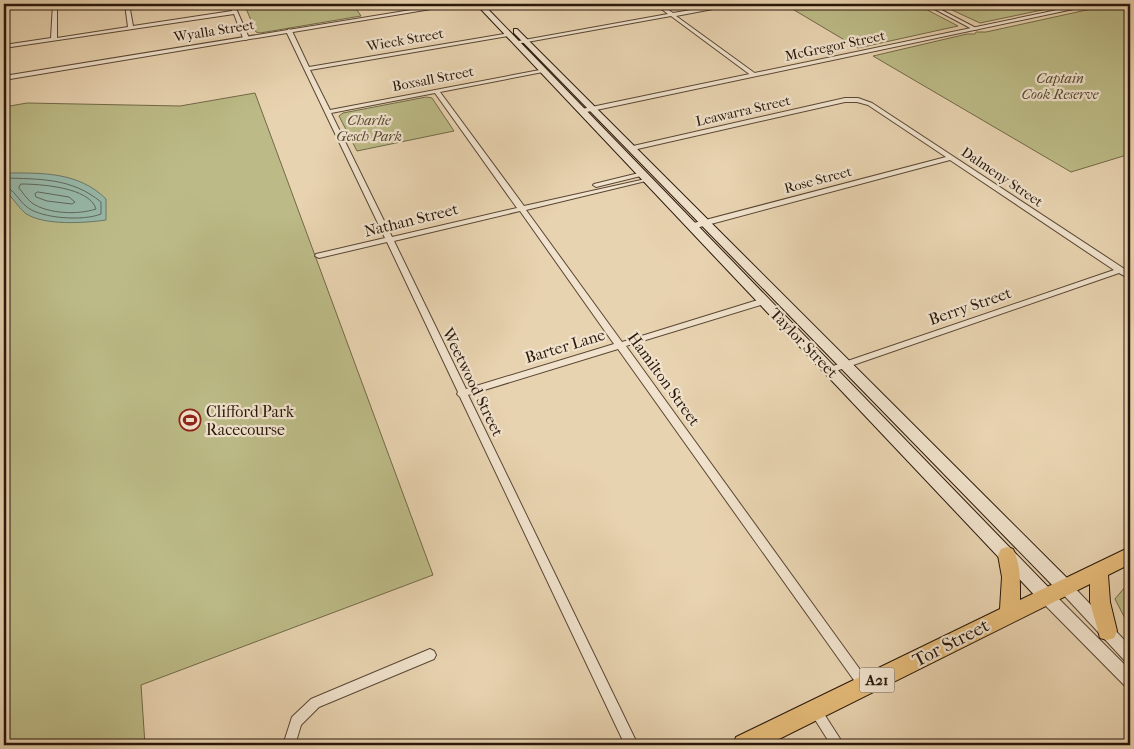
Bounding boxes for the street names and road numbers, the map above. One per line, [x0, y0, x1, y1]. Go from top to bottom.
street label: Wyalla Street [172, 16, 256, 46]
street label: Wieck Street [364, 25, 445, 55]
street label: McGregor Street [783, 27, 887, 65]
street label: Boxsall Street [391, 63, 475, 95]
street label: Leawarra Street [694, 92, 792, 130]
street label: Dalmeny Street [958, 143, 1046, 211]
street label: Rose Street [782, 163, 854, 197]
street label: Nathan Street [362, 199, 460, 241]
street label: Berry Street [926, 283, 1014, 329]
street label: Taylor Street [766, 304, 842, 382]
street label: Weetwood Street [438, 324, 508, 440]
street label: Barter Lane [523, 325, 607, 367]
street label: Hamilton Street [624, 328, 705, 430]
street label: Tor Street [909, 614, 993, 672]
road number: A21 [860, 668, 894, 692]

